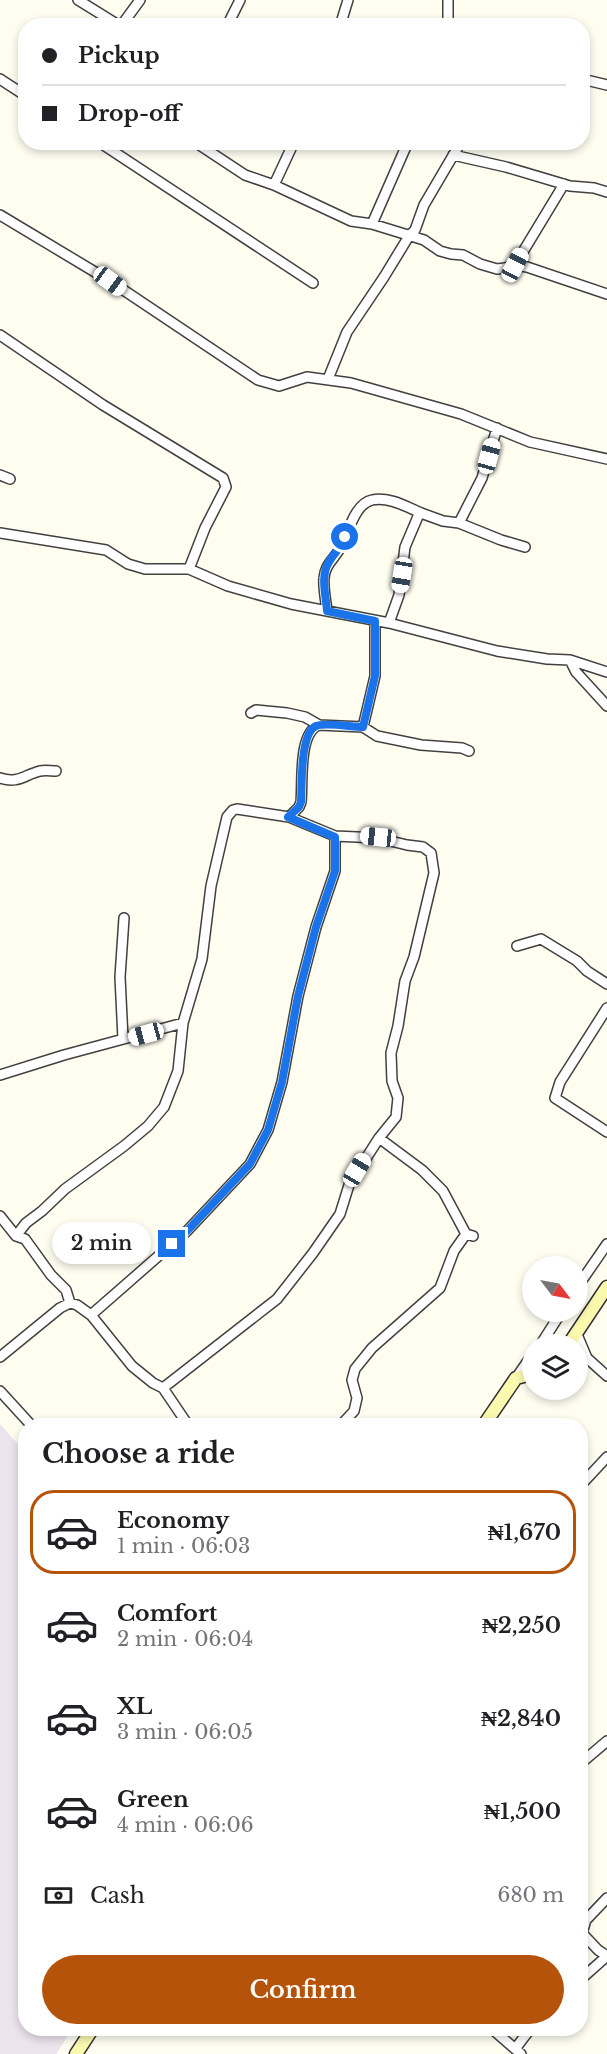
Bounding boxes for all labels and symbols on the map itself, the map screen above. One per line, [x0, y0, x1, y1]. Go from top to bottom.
car [499, 245, 531, 285]
car [90, 263, 130, 299]
car [476, 436, 502, 476]
route start [331, 523, 358, 550]
car [390, 556, 414, 594]
car [359, 826, 397, 848]
car [126, 1021, 166, 1047]
car [340, 1150, 374, 1190]
callout: 2 min [52, 1223, 151, 1265]
route end [158, 1230, 185, 1257]
north arrow [522, 1256, 588, 1322]

